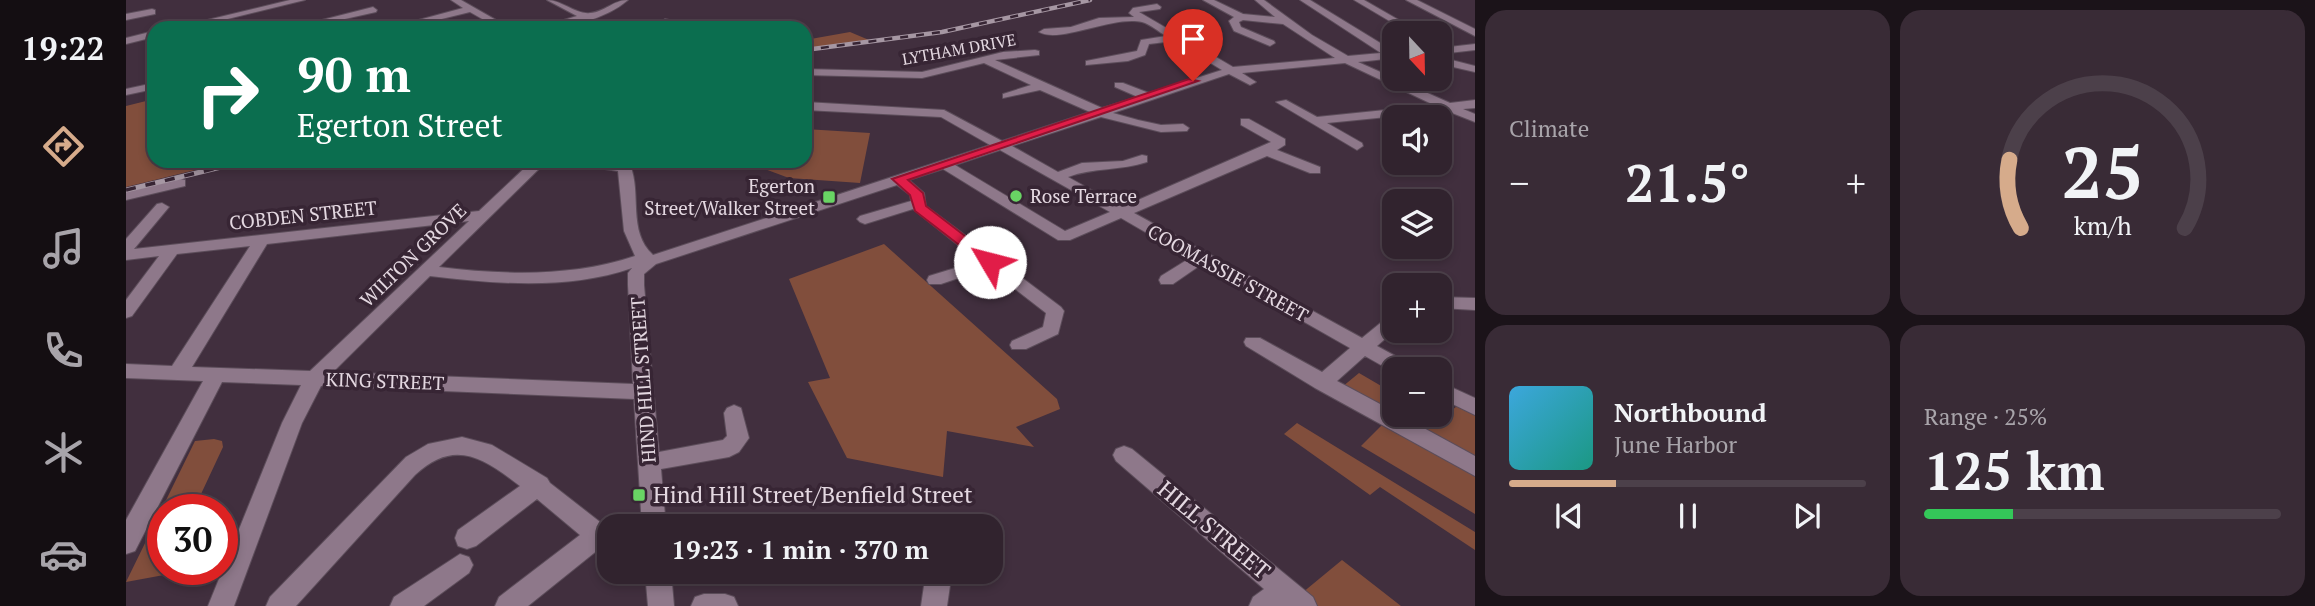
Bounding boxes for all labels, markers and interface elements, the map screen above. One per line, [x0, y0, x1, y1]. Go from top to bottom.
pin [1163, 9, 1223, 81]
icon: arrive [1174, 20, 1212, 58]
north arrow [1382, 21, 1452, 91]
map controls [1382, 21, 1452, 427]
text: 19:22 [21, 27, 105, 69]
street label: LYTHAM DRIVE [900, 28, 1018, 70]
text: 90 m [297, 41, 411, 106]
icon: right [182, 49, 273, 140]
text: Egerton Street [297, 104, 503, 146]
button: sound [1382, 105, 1452, 175]
text: Climate [1509, 113, 1589, 144]
icon: directions [39, 122, 88, 171]
text: 25 [2061, 123, 2144, 220]
text: 21.5° [1625, 148, 1750, 217]
text: − [1509, 158, 1529, 208]
text: + [1846, 158, 1866, 208]
place label: Egerton Street/Walker Street [644, 173, 815, 220]
place label: Rose Terrace [1030, 183, 1137, 208]
marker: Rose Terrace [1008, 188, 1024, 204]
marker: Egerton Street/Walker Street [821, 189, 837, 205]
button: layers [1382, 189, 1452, 259]
street label: COBDEN STREET [228, 194, 378, 235]
street label: WILTON GROVE [354, 197, 471, 312]
text: km/h [2074, 209, 2132, 242]
street label: COOMASSIE STREET [1143, 218, 1313, 327]
icon: music [39, 224, 88, 273]
position arrow [953, 225, 1027, 299]
button: + [1382, 273, 1452, 343]
street label: HIND HILL STREET [624, 296, 661, 464]
icon: phone [39, 326, 88, 375]
button: − [1382, 357, 1452, 427]
street label: KING STREET [325, 366, 445, 395]
text: Northbound [1614, 395, 1767, 429]
text: Range · 25% [1924, 401, 2047, 432]
icon: climate [39, 428, 88, 477]
text: June Harbor [1614, 429, 1737, 460]
text: 125 km [1924, 436, 2105, 505]
street label: HILL STREET [1152, 473, 1277, 586]
place label: Hind Hill Street/Benfield Street [653, 479, 973, 510]
marker: Hind Hill Street/Benfield Street [631, 487, 647, 503]
speed limit sign: 30 [147, 494, 238, 585]
icon: previous [1550, 497, 1588, 535]
icon: pause [1669, 497, 1707, 535]
icon: next [1788, 497, 1826, 535]
icon: car [39, 530, 88, 579]
text: 19:23 · 1 min · 370 m [671, 532, 929, 566]

